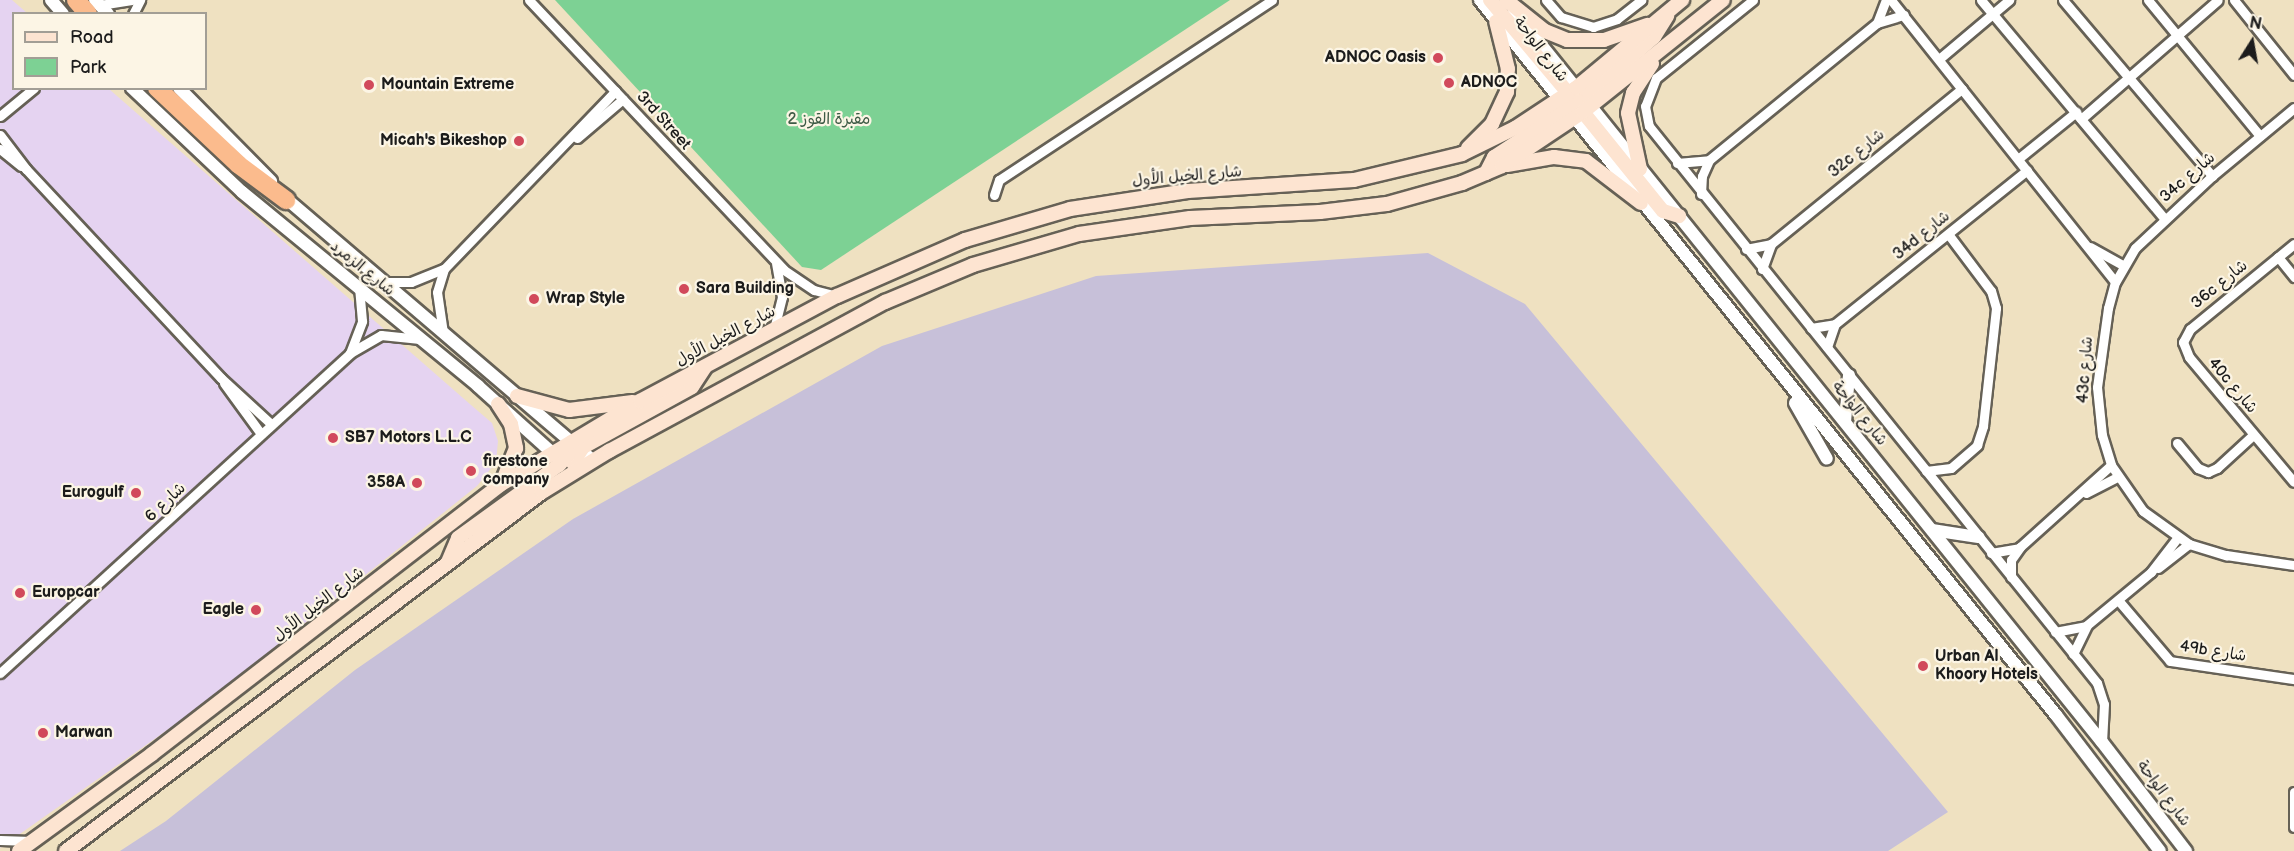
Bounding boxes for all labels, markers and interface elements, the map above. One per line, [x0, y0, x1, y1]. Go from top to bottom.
legend [12, 12, 207, 90]
north arrow [2222, 12, 2282, 72]
text: N [2248, 13, 2263, 34]
street label: شارع الواحة [1509, 14, 1571, 86]
text: Road [70, 27, 114, 48]
place label: ADNOC Oasis [1325, 48, 1426, 68]
marker: ADNOC Oasis [1431, 51, 1445, 65]
text: Park [70, 57, 106, 78]
place label: ADNOC [1461, 73, 1517, 93]
place label: Mountain Extreme [381, 75, 514, 95]
marker: ADNOC [1442, 76, 1456, 90]
marker: Mountain Extreme [362, 78, 376, 92]
street label: 3rd Street [632, 88, 694, 154]
park label: مقبرة القوز 2 [788, 110, 870, 130]
street label: 32c شارع [1825, 126, 1889, 182]
place label: Micah's Bikeshop [380, 131, 507, 151]
marker: Micah's Bikeshop [512, 134, 526, 148]
street label: 34c شارع [2156, 149, 2220, 207]
street label: شارع الخيل الأول [1131, 163, 1243, 191]
street label: 34d شارع [1890, 207, 1954, 265]
street label: شارع الزمرد [326, 237, 398, 301]
street label: 36c شارع [2188, 256, 2252, 314]
place label: Sara Building [696, 279, 794, 299]
marker: Sara Building [677, 282, 691, 296]
place label: Wrap Style [546, 289, 625, 309]
marker: Wrap Style [527, 292, 541, 306]
street label: شارع الخيل الأول [673, 303, 779, 371]
street label: 43c شارع [2074, 336, 2098, 404]
street label: 40c شارع [2203, 354, 2261, 418]
street label: شارع الواحة [1827, 378, 1891, 450]
place label: SB7 Motors L.L.C [345, 428, 472, 448]
marker: SB7 Motors L.L.C [326, 431, 340, 445]
place label: firestone company [483, 452, 549, 490]
marker: firestone company [464, 464, 478, 478]
place label: 358A [367, 473, 405, 493]
marker: 358A [410, 476, 424, 490]
street label: شارع 6 [142, 479, 190, 527]
place label: Eurogulf [62, 483, 124, 503]
marker: Eurogulf [129, 486, 143, 500]
street label: شارع الخيل الأول [270, 564, 368, 646]
place label: Europcar [32, 583, 100, 603]
marker: Europcar [13, 586, 27, 600]
place label: Eagle [202, 600, 244, 620]
marker: Eagle [249, 603, 263, 617]
street label: 49b شارع [2178, 637, 2248, 667]
place label: Urban Al Khoory Hotels [1935, 647, 2038, 685]
marker: Urban Al Khoory Hotels [1916, 659, 1930, 673]
place label: Marwan [55, 723, 113, 743]
marker: Marwan [36, 726, 50, 740]
street label: شارع الواحة [2132, 757, 2194, 831]

